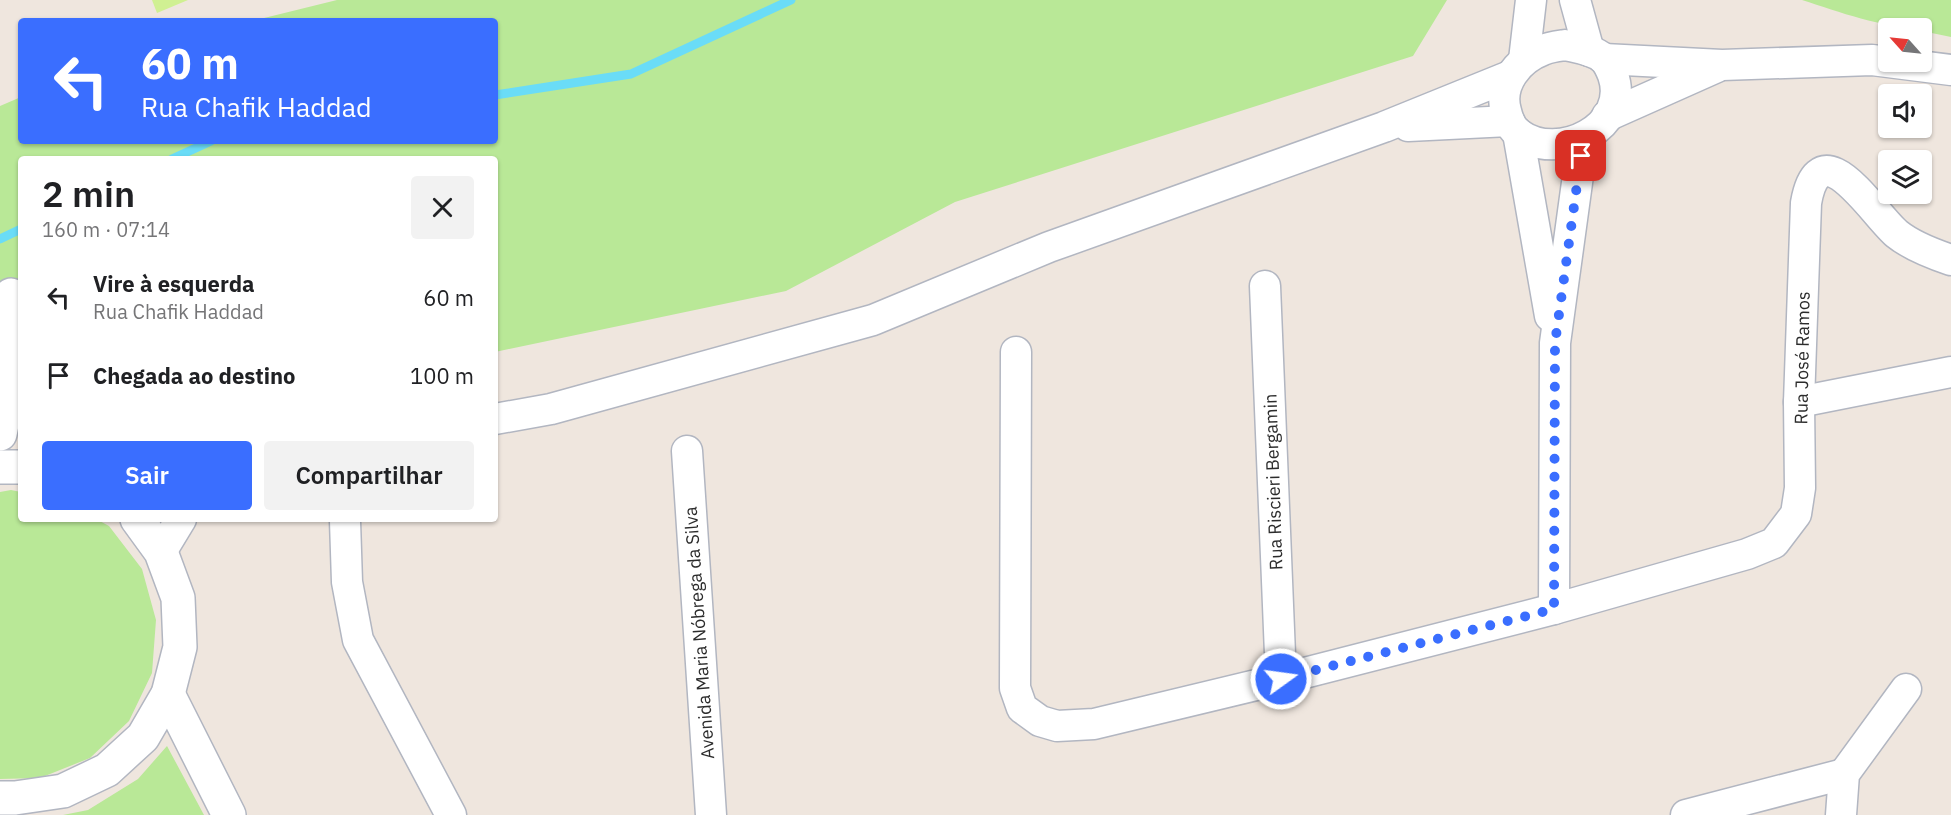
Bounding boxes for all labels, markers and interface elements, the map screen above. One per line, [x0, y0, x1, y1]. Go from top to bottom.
north arrow [1878, 18, 1932, 72]
map controls [1878, 18, 1932, 204]
text: 60 m [141, 36, 239, 91]
icon: left [42, 42, 120, 120]
button: sound [1878, 84, 1932, 138]
text: Rua Chafik Haddad [141, 89, 372, 124]
pin [1555, 130, 1606, 181]
icon: arrive [1564, 139, 1597, 172]
button: layers [1878, 150, 1932, 204]
text: 2 min [42, 170, 135, 217]
button: close [411, 176, 474, 239]
text: 160 m · 07:14 [42, 216, 170, 243]
text: Vire à esquerda [93, 269, 255, 298]
icon: left [42, 281, 75, 314]
text: 60 m [423, 283, 474, 312]
street label: Rua José Ramos [1789, 291, 1815, 425]
text: Rua Chafik Haddad [93, 298, 264, 325]
icon: arrive [42, 359, 75, 392]
text: Chegada ao destino [93, 361, 296, 390]
text: 100 m [410, 361, 474, 390]
street label: Rua Riscieri Bergamin [1258, 393, 1288, 571]
button: Sair [42, 441, 252, 510]
button: Compartilhar [264, 441, 474, 510]
street label: Avenida Maria Nóbrega da Silva [679, 506, 719, 760]
position arrow [1249, 647, 1313, 711]

